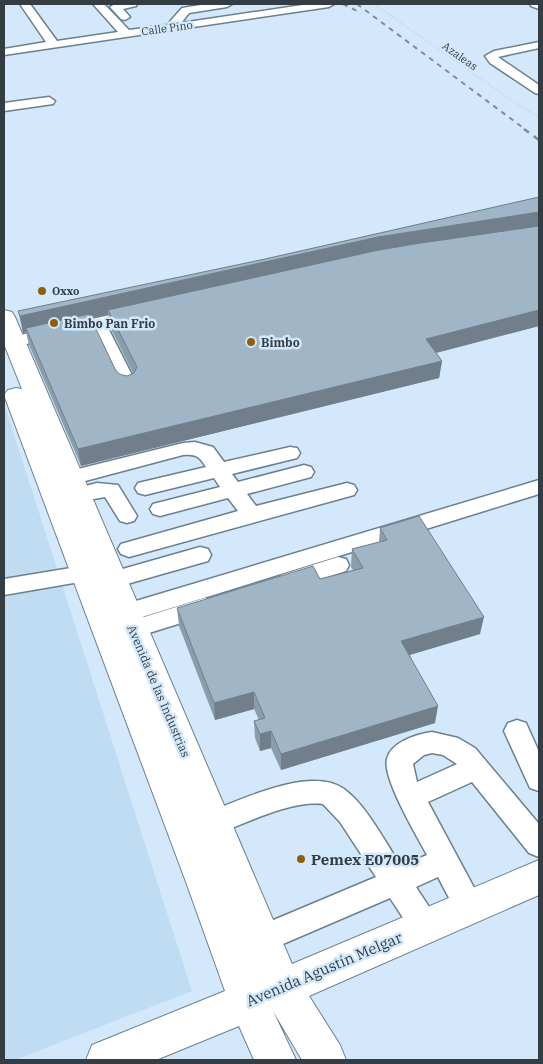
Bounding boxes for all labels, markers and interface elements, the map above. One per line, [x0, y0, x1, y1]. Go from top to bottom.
street label: Calle Pino [140, 17, 194, 39]
street label: Azaleas [440, 39, 480, 73]
place label: Oxxo [52, 284, 80, 298]
marker: Oxxo [36, 285, 48, 297]
place label: Bimbo Pan Frio [64, 316, 155, 331]
marker: Bimbo Pan Frio [48, 317, 60, 329]
place label: Bimbo [261, 335, 300, 350]
marker: Bimbo [245, 336, 257, 348]
street label: Avenida de las Industrias [124, 623, 194, 759]
place label: Pemex E07005 [311, 850, 419, 869]
marker: Pemex E07005 [295, 853, 307, 865]
street label: Avenida Agustín Melgar [243, 927, 405, 1010]

